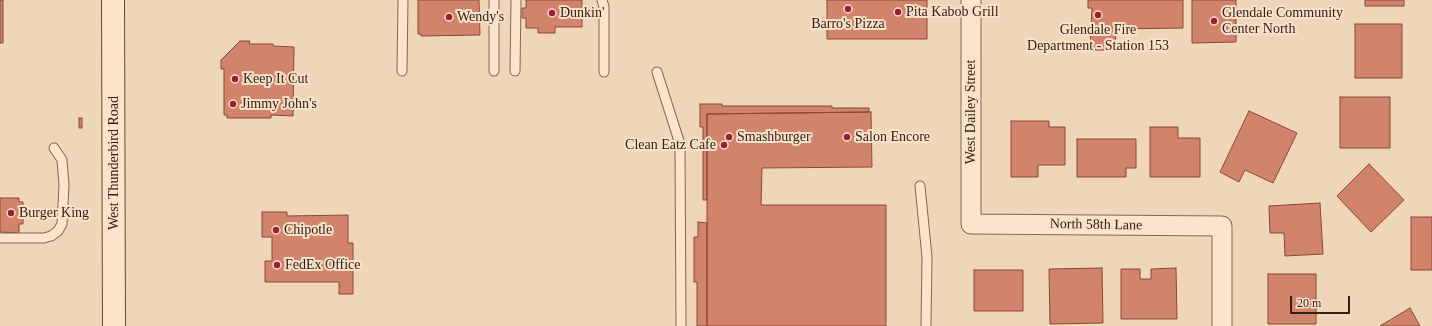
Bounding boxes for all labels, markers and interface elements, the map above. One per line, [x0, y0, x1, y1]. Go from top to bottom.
marker: Barro's Pizza [843, 4, 853, 14]
place label: Pita Kabob Grill [906, 4, 999, 20]
place label: Dunkin' [560, 5, 605, 21]
place label: Glendale Community Center North [1222, 5, 1343, 38]
marker: Pita Kabob Grill [893, 7, 903, 17]
marker: Dunkin' [547, 8, 557, 18]
place label: Wendy's [457, 9, 504, 25]
marker: Glendale Fire Department - Station 153 [1093, 10, 1103, 20]
marker: Wendy's [444, 12, 454, 22]
place label: Barro's Pizza [811, 16, 885, 32]
marker: Glendale Community Center North [1209, 16, 1219, 26]
place label: Glendale Fire Department - Station 153 [1027, 22, 1169, 54]
street label: West Dailey Street [963, 60, 979, 164]
place label: Keep It Cut [243, 71, 308, 87]
marker: Keep It Cut [230, 74, 240, 84]
street label: West Thunderbird Road [106, 96, 122, 230]
place label: Jimmy John's [241, 96, 317, 112]
marker: Jimmy John's [228, 99, 238, 109]
place label: Smashburger [737, 129, 811, 145]
place label: Salon Encore [855, 129, 930, 145]
marker: Smashburger [724, 132, 734, 142]
marker: Salon Encore [842, 132, 852, 142]
place label: Clean Eatz Cafe [625, 137, 716, 153]
marker: Clean Eatz Cafe [719, 140, 729, 150]
place label: Burger King [19, 205, 89, 221]
marker: Burger King [6, 208, 16, 218]
street label: North 58th Lane [1050, 216, 1142, 234]
place label: Chipotle [284, 222, 332, 238]
marker: Chipotle [271, 225, 281, 235]
place label: FedEx Office [285, 257, 361, 273]
marker: FedEx Office [272, 260, 282, 270]
scale bar [1292, 288, 1352, 314]
text: 20 m [1297, 296, 1321, 310]

